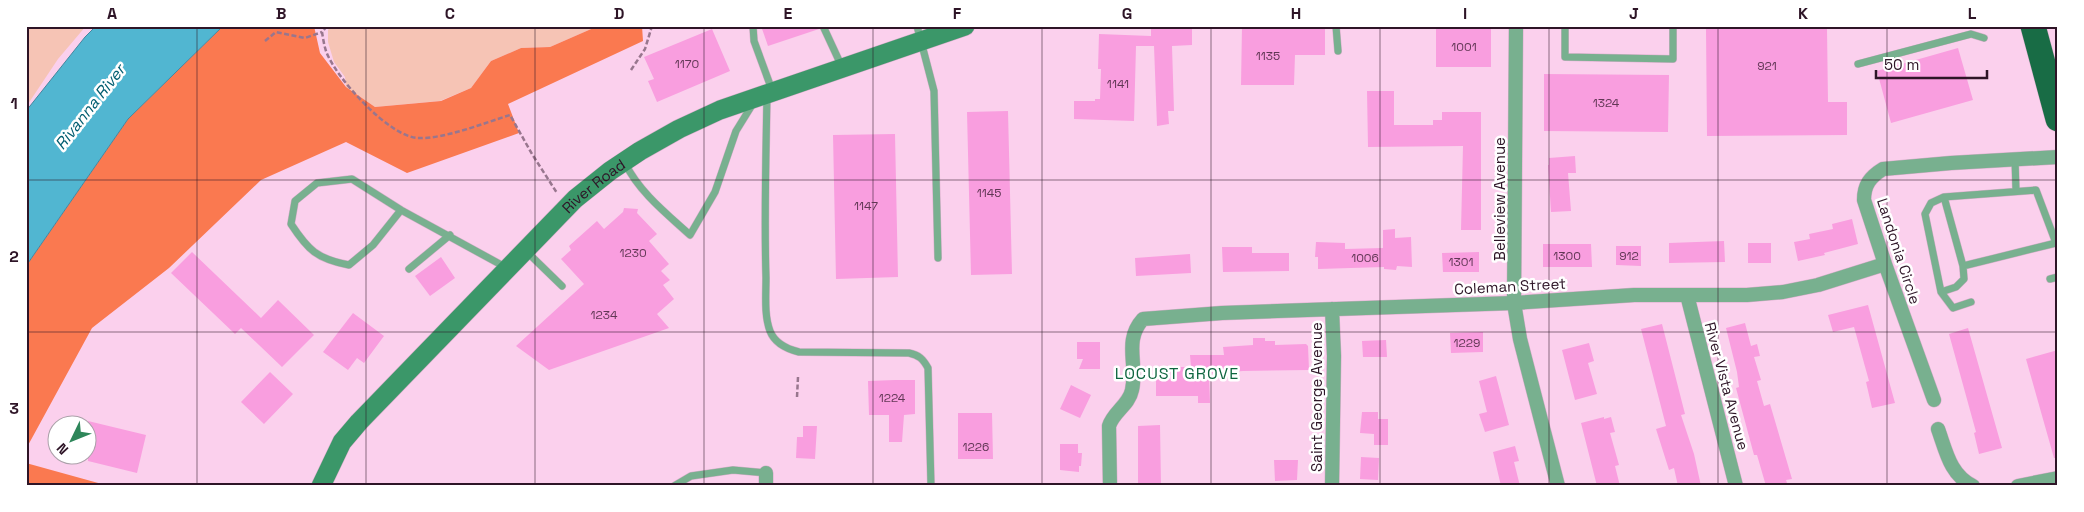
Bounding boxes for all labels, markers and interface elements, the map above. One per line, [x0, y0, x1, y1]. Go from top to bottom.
text: A [107, 3, 117, 24]
text: B [276, 3, 286, 24]
text: C [445, 3, 455, 24]
text: D [614, 3, 624, 24]
text: E [784, 3, 793, 24]
text: F [953, 3, 962, 24]
text: G [1122, 3, 1132, 24]
text: H [1291, 3, 1301, 24]
text: I [1463, 3, 1467, 24]
text: J [1629, 3, 1639, 24]
text: K [1798, 3, 1808, 24]
text: L [1968, 3, 1977, 24]
house number: 1001 [1451, 39, 1477, 55]
house number: 1135 [1256, 48, 1280, 64]
scale bar [1876, 48, 1988, 80]
text: 50 m [1884, 55, 1919, 74]
house number: 1170 [675, 56, 699, 72]
house number: 921 [1757, 58, 1777, 74]
water label: Rivanna River [50, 59, 131, 154]
house number: 1141 [1107, 76, 1129, 92]
text: 1 [10, 93, 18, 114]
house number: 1324 [1593, 95, 1620, 111]
street label: Belleview Avenue [1490, 137, 1509, 261]
street label: River Road [557, 154, 628, 217]
house number: 1145 [977, 185, 1001, 201]
street label: Landonia Circle [1873, 196, 1925, 307]
house number: 1147 [854, 198, 878, 214]
house number: 1230 [619, 245, 647, 261]
text: 2 [9, 246, 19, 267]
house number: 1300 [1553, 248, 1581, 264]
house number: 912 [1619, 248, 1639, 264]
house number: 1006 [1351, 250, 1379, 266]
house number: 1301 [1449, 254, 1473, 270]
street label: Coleman Street [1454, 274, 1566, 298]
house number: 1234 [591, 307, 618, 323]
street label: River Vista Avenue [1701, 320, 1753, 452]
street label: Saint George Avenue [1307, 322, 1326, 472]
house number: 1229 [1454, 335, 1480, 351]
district label: LOCUST GROVE [1115, 363, 1239, 384]
house number: 1224 [879, 390, 906, 406]
text: 3 [9, 398, 19, 419]
north arrow [48, 414, 98, 464]
text: N [53, 439, 72, 458]
house number: 1226 [963, 439, 989, 455]

